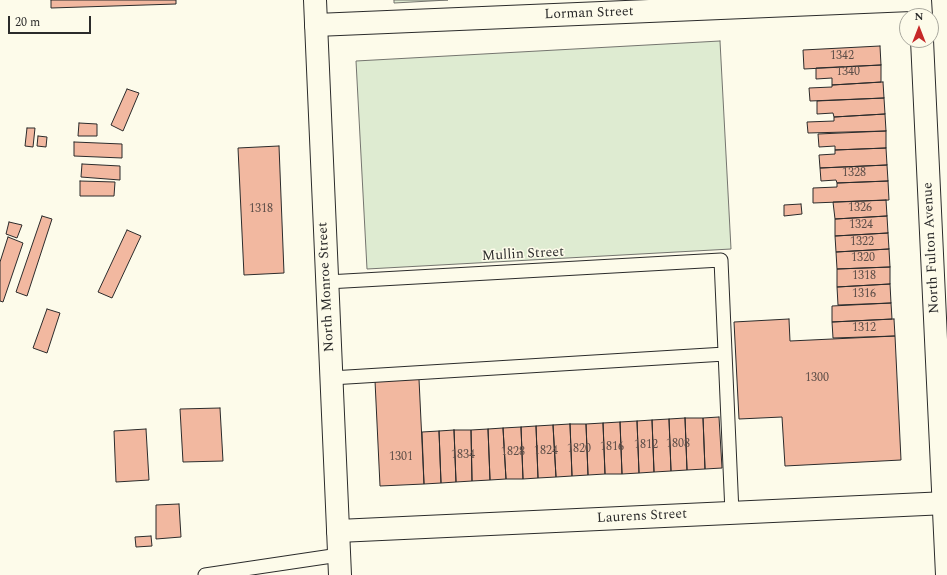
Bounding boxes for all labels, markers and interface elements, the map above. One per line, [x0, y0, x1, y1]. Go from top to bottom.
street label: Lorman Street [544, 4, 634, 24]
scale bar [10, 8, 93, 34]
north arrow [899, 8, 939, 48]
text: N [915, 8, 923, 25]
text: 20 m [15, 13, 40, 32]
house number: 1342 [830, 50, 854, 64]
house number: 1340 [836, 66, 860, 80]
house number: 1328 [842, 167, 866, 181]
street label: North Fulton Avenue [920, 182, 944, 314]
house number: 1326 [848, 202, 872, 216]
house number: 1318 [249, 203, 273, 217]
house number: 1324 [849, 219, 873, 233]
street label: North Monroe Street [315, 222, 339, 352]
house number: 1322 [850, 236, 874, 250]
street label: Mullin Street [481, 244, 565, 266]
house number: 1320 [851, 252, 875, 266]
house number: 1318 [852, 270, 876, 284]
house number: 1316 [852, 288, 876, 302]
house number: 1312 [852, 322, 876, 336]
house number: 1300 [805, 372, 829, 386]
house number: 1808 [666, 438, 690, 452]
house number: 1812 [634, 439, 658, 453]
house number: 1816 [600, 441, 624, 455]
house number: 1820 [567, 443, 591, 457]
house number: 1824 [534, 445, 558, 459]
house number: 1828 [501, 446, 525, 460]
house number: 1834 [451, 449, 475, 463]
house number: 1301 [389, 451, 413, 465]
street label: Laurens Street [596, 506, 688, 528]

